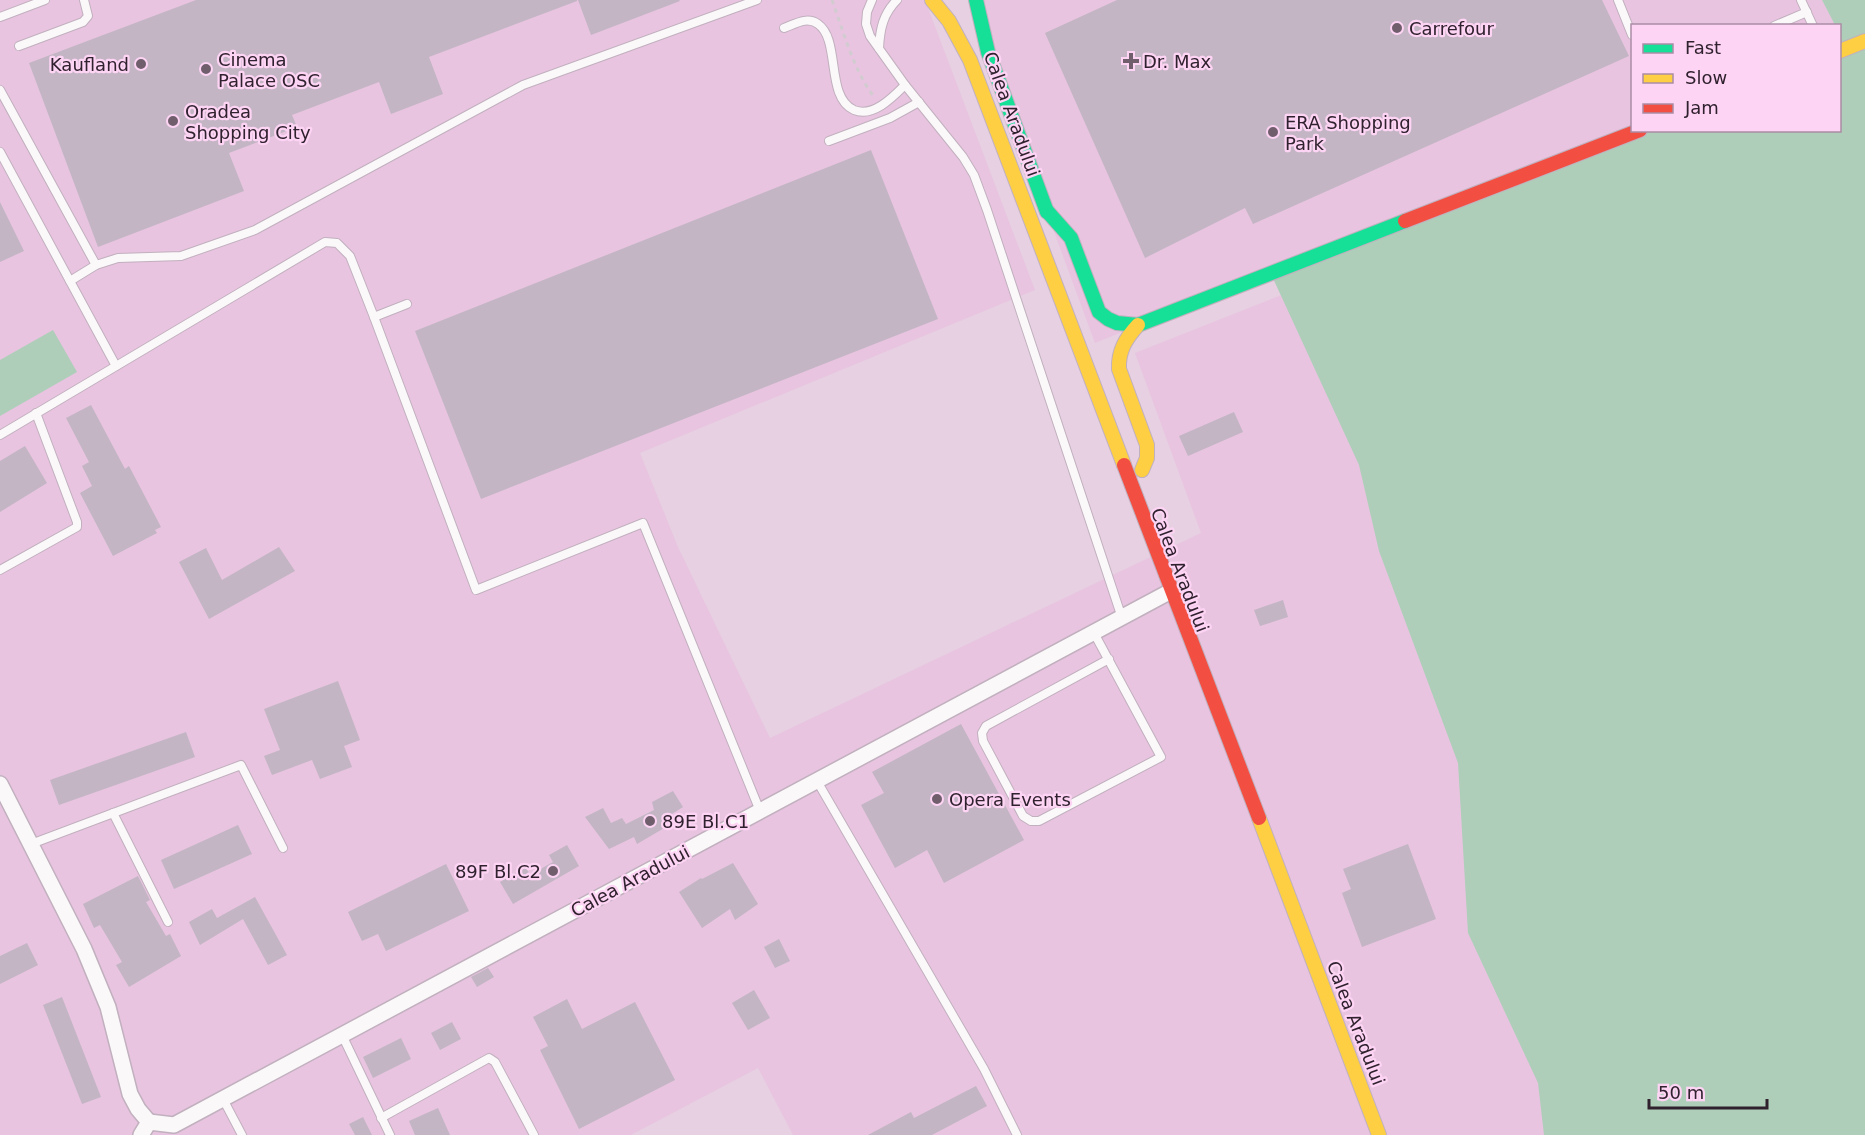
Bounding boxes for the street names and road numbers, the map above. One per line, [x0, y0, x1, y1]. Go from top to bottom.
street label: Calea Aradului [980, 49, 1044, 179]
street label: Calea Aradului [1147, 505, 1213, 635]
street label: Calea Aradului [567, 841, 693, 921]
street label: Calea Aradului [1323, 958, 1389, 1088]

